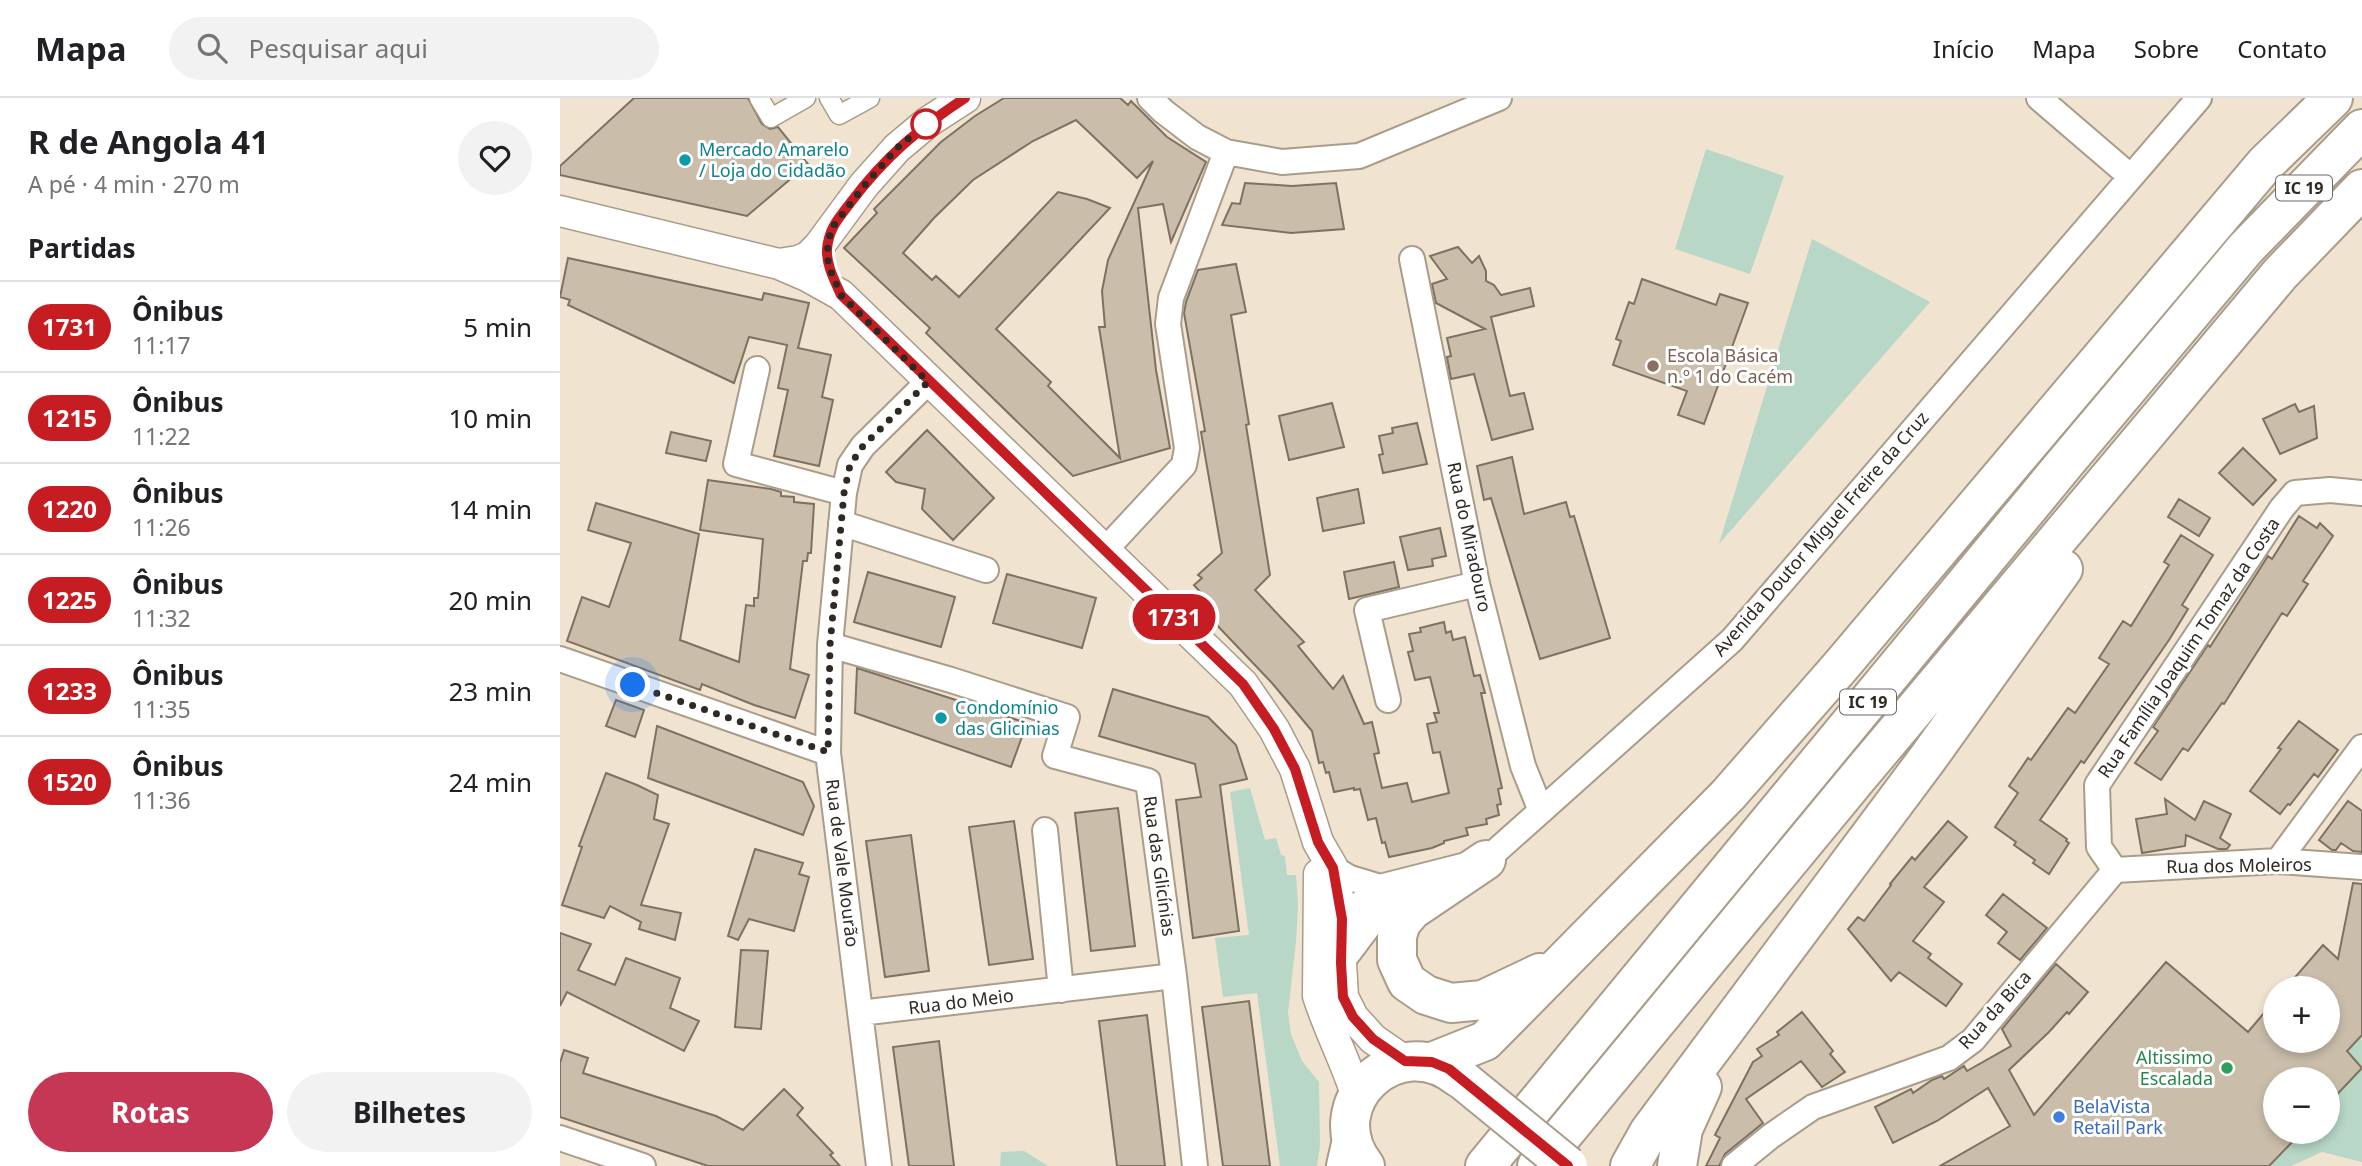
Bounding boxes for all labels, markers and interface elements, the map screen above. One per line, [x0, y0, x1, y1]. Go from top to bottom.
search box [169, 17, 659, 80]
text: Mapa [35, 26, 127, 71]
icon: search [193, 29, 231, 67]
text: Pesquisar aqui [249, 30, 428, 66]
text: Início [1933, 32, 1994, 65]
text: Mapa [2032, 32, 2096, 65]
text: Sobre [2134, 32, 2199, 65]
text: Contato [2237, 32, 2327, 65]
unlabelled marker [911, 109, 941, 139]
text: R de Angola 41 [28, 119, 269, 164]
button: heart [458, 121, 532, 195]
place label: Mercado Amarelo / Loja do Cidadão [699, 137, 849, 182]
marker: Mercado Amarelo / Loja do Cidadão [677, 152, 693, 168]
text: A pé · 4 min · 270 m [28, 168, 240, 200]
road number: IC 19 [2276, 176, 2332, 200]
text: Partidas [28, 230, 135, 266]
text: Ônibus [132, 293, 224, 329]
text: 5 min [463, 309, 532, 345]
text: 1731 [42, 310, 97, 343]
text: 11:17 [132, 329, 191, 361]
place label: Escola Básica n.º 1 do Cacém [1667, 343, 1793, 388]
marker: Escola Básica n.º 1 do Cacém [1645, 358, 1661, 374]
text: Ônibus [132, 384, 224, 420]
text: 10 min [448, 400, 532, 436]
text: 1215 [42, 401, 97, 434]
street label: Avenida Doutor Miguel Freire da Cruz [1707, 406, 1933, 661]
text: 11:22 [132, 420, 191, 452]
street label: Rua do Miradouro [1442, 459, 1498, 614]
text: Ônibus [132, 475, 224, 511]
text: 14 min [448, 491, 532, 527]
text: 1220 [42, 492, 97, 525]
text: 11:26 [132, 511, 191, 543]
street label: Rua Família Joaquim Tomaz da Costa [2092, 512, 2285, 782]
text: Ônibus [132, 566, 224, 602]
text: 20 min [448, 582, 532, 618]
text: 1225 [42, 583, 97, 616]
line badge: 1731 [1125, 594, 1223, 640]
text: 1731 [1147, 600, 1201, 633]
text: 11:32 [132, 602, 191, 634]
text: Ônibus [132, 657, 224, 693]
your location [615, 667, 650, 702]
text: 23 min [448, 673, 532, 709]
text: 1233 [42, 674, 97, 707]
road number: IC 19 [1840, 690, 1896, 715]
text: 11:35 [132, 693, 191, 725]
place label: Condomínio das Glicinias [955, 695, 1060, 740]
marker: Condomínio das Glicinias [933, 710, 949, 726]
text: Ônibus [132, 748, 224, 784]
text: 24 min [448, 764, 532, 800]
text: 1520 [42, 765, 97, 798]
street label: Rua de Vale Mourão [821, 777, 865, 948]
text: 11:36 [132, 784, 191, 816]
street label: Rua das Glicínias [1138, 794, 1182, 938]
street label: Rua dos Moleiros [2166, 852, 2312, 878]
street label: Rua da Bica [1953, 965, 2036, 1054]
map controls [2263, 976, 2340, 1144]
button: + [2263, 976, 2340, 1053]
street label: Rua do Meio [907, 983, 1015, 1019]
place label: Altissimo Escalada [2136, 1045, 2213, 1090]
marker: Altissimo Escalada [2219, 1060, 2235, 1076]
button: − [2263, 1067, 2340, 1144]
button: Rotas [28, 1072, 273, 1152]
button: Bilhetes [287, 1072, 532, 1152]
place label: BelaVista Retail Park [2073, 1094, 2163, 1139]
marker: BelaVista Retail Park [2051, 1109, 2067, 1125]

